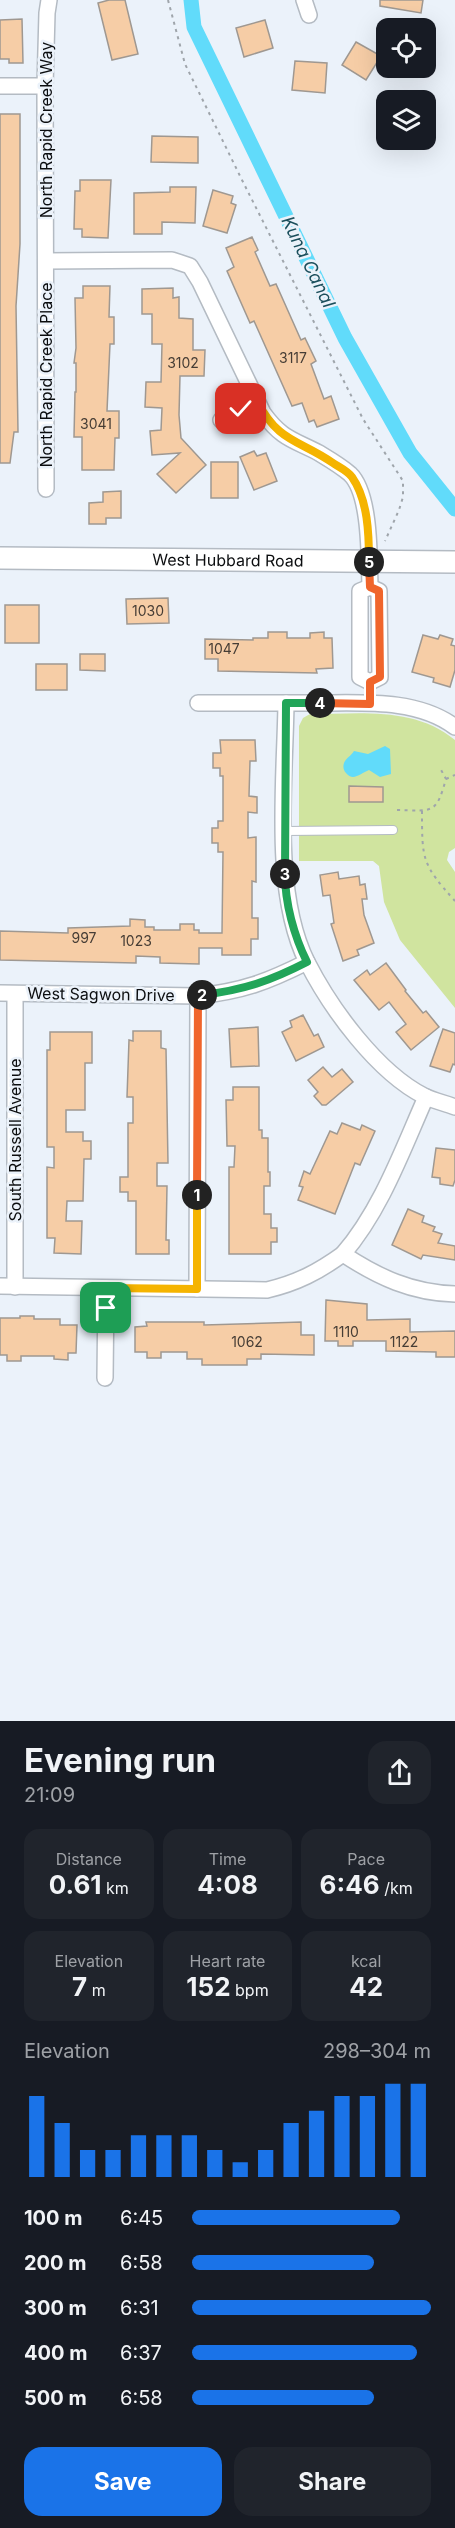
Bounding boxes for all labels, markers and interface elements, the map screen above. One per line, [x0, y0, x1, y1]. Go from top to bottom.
map controls [376, 18, 436, 150]
button: locate [376, 18, 436, 78]
street label: North Rapid Creek Way [36, 42, 56, 218]
button: layers [376, 90, 436, 150]
water label: Kuna Canal [277, 213, 340, 312]
street label: North Rapid Creek Place [36, 282, 56, 468]
house number: 3117 [279, 349, 307, 366]
house number: 3102 [167, 354, 199, 371]
pin [215, 383, 266, 434]
icon: check [224, 392, 257, 425]
house number: 3041 [80, 415, 112, 432]
pin: 5 [354, 547, 384, 577]
street label: West Hubbard Road [152, 549, 304, 571]
text: 5 [364, 552, 374, 572]
house number: 1030 [132, 602, 164, 619]
house number: 1047 [208, 640, 240, 657]
pin: 4 [305, 688, 335, 718]
text: 4 [315, 693, 325, 713]
pin: 3 [270, 859, 300, 889]
text: 3 [280, 864, 290, 884]
house number: 997 [71, 929, 97, 946]
house number: 1023 [120, 932, 152, 949]
pin: 2 [187, 980, 217, 1010]
street label: West Sagwon Drive [27, 983, 175, 1005]
text: 2 [197, 985, 207, 1005]
street label: South Russell Avenue [5, 1059, 25, 1221]
pin: 1 [182, 1180, 212, 1210]
text: 1 [194, 1185, 200, 1205]
pin [80, 1282, 131, 1333]
icon: arrive [89, 1291, 122, 1324]
house number: 1110 [333, 1323, 359, 1340]
house number: 1062 [231, 1333, 263, 1350]
house number: 1122 [390, 1333, 418, 1350]
text: Evening run [24, 1740, 216, 1780]
button: share [368, 1741, 431, 1804]
text: 21:09 [24, 1783, 75, 1807]
text: Distance [56, 1849, 122, 1869]
text: Time [209, 1849, 246, 1869]
text: Pace [347, 1849, 385, 1869]
text: 0.61 [49, 1869, 102, 1900]
text: 4:08 [197, 1869, 258, 1900]
text: 6:46 [320, 1869, 380, 1900]
text: km [102, 1878, 129, 1898]
text: /km [380, 1878, 413, 1898]
text: Elevation [55, 1951, 123, 1971]
text: Heart rate [190, 1951, 265, 1971]
text: kcal [351, 1951, 381, 1971]
text: 7 [72, 1971, 87, 2002]
text: 152 [186, 1971, 231, 2002]
text: 42 [349, 1971, 383, 2002]
text: m [87, 1980, 106, 2000]
text: bpm [231, 1980, 269, 2000]
text: Elevation [24, 2039, 110, 2063]
text: 298–304 m [323, 2039, 431, 2063]
text: 100 m [24, 2206, 83, 2230]
text: 6:45 [120, 2206, 163, 2230]
text: 200 m [24, 2251, 87, 2275]
text: 6:58 [120, 2251, 163, 2275]
text: 300 m [24, 2296, 87, 2320]
text: 6:31 [120, 2296, 159, 2320]
text: 400 m [24, 2341, 88, 2365]
text: 6:37 [120, 2341, 162, 2365]
text: 500 m [24, 2386, 87, 2410]
text: 6:58 [120, 2386, 163, 2410]
button: Save [24, 2447, 222, 2516]
button: Share [234, 2447, 431, 2516]

